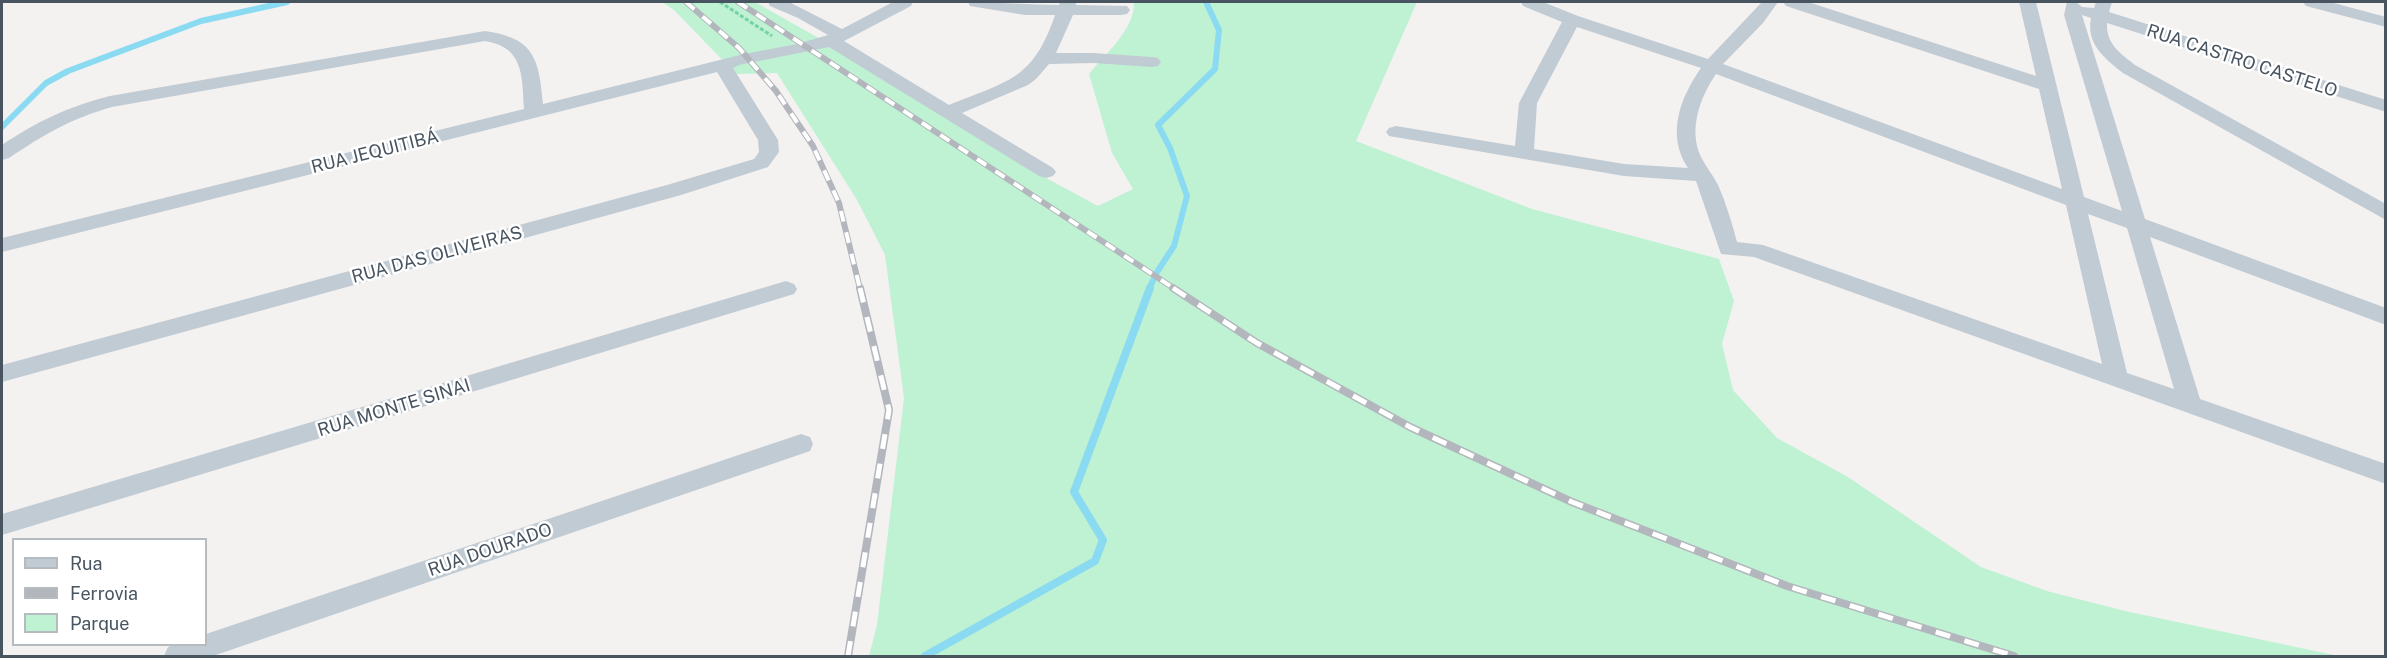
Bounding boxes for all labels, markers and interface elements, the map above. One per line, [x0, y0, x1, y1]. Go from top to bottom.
street label: RUA CASTRO CASTELO [2144, 20, 2340, 102]
street label: RUA JEQUITIBÁ [309, 126, 441, 178]
street label: RUA DAS OLIVEIRAS [349, 222, 525, 288]
street label: RUA MONTE SINAI [315, 375, 473, 441]
street label: RUA DOURADO [425, 519, 555, 581]
legend [12, 538, 207, 646]
text: Rua [70, 553, 102, 574]
text: Ferrovia [70, 583, 138, 604]
text: Parque [70, 613, 130, 634]

